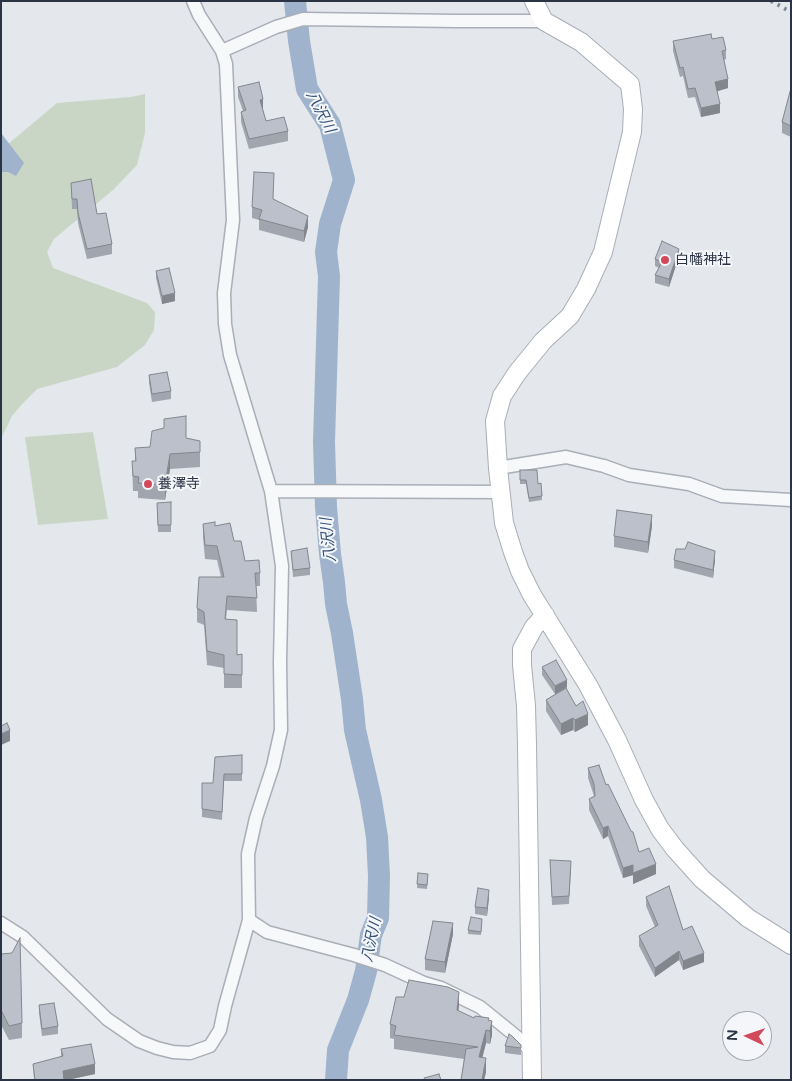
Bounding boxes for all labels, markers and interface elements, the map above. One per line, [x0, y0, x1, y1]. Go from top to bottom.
water label: 八沢川 [302, 88, 338, 136]
place label: 白幡神社 [675, 252, 731, 268]
marker: 白幡神社 [659, 254, 671, 266]
place label: 養澤寺 [158, 476, 200, 492]
marker: 養澤寺 [142, 478, 154, 490]
water label: 八沢川 [318, 517, 340, 563]
water label: 八沢川 [359, 916, 385, 964]
north arrow [722, 1011, 772, 1061]
text: N [724, 1029, 741, 1041]

